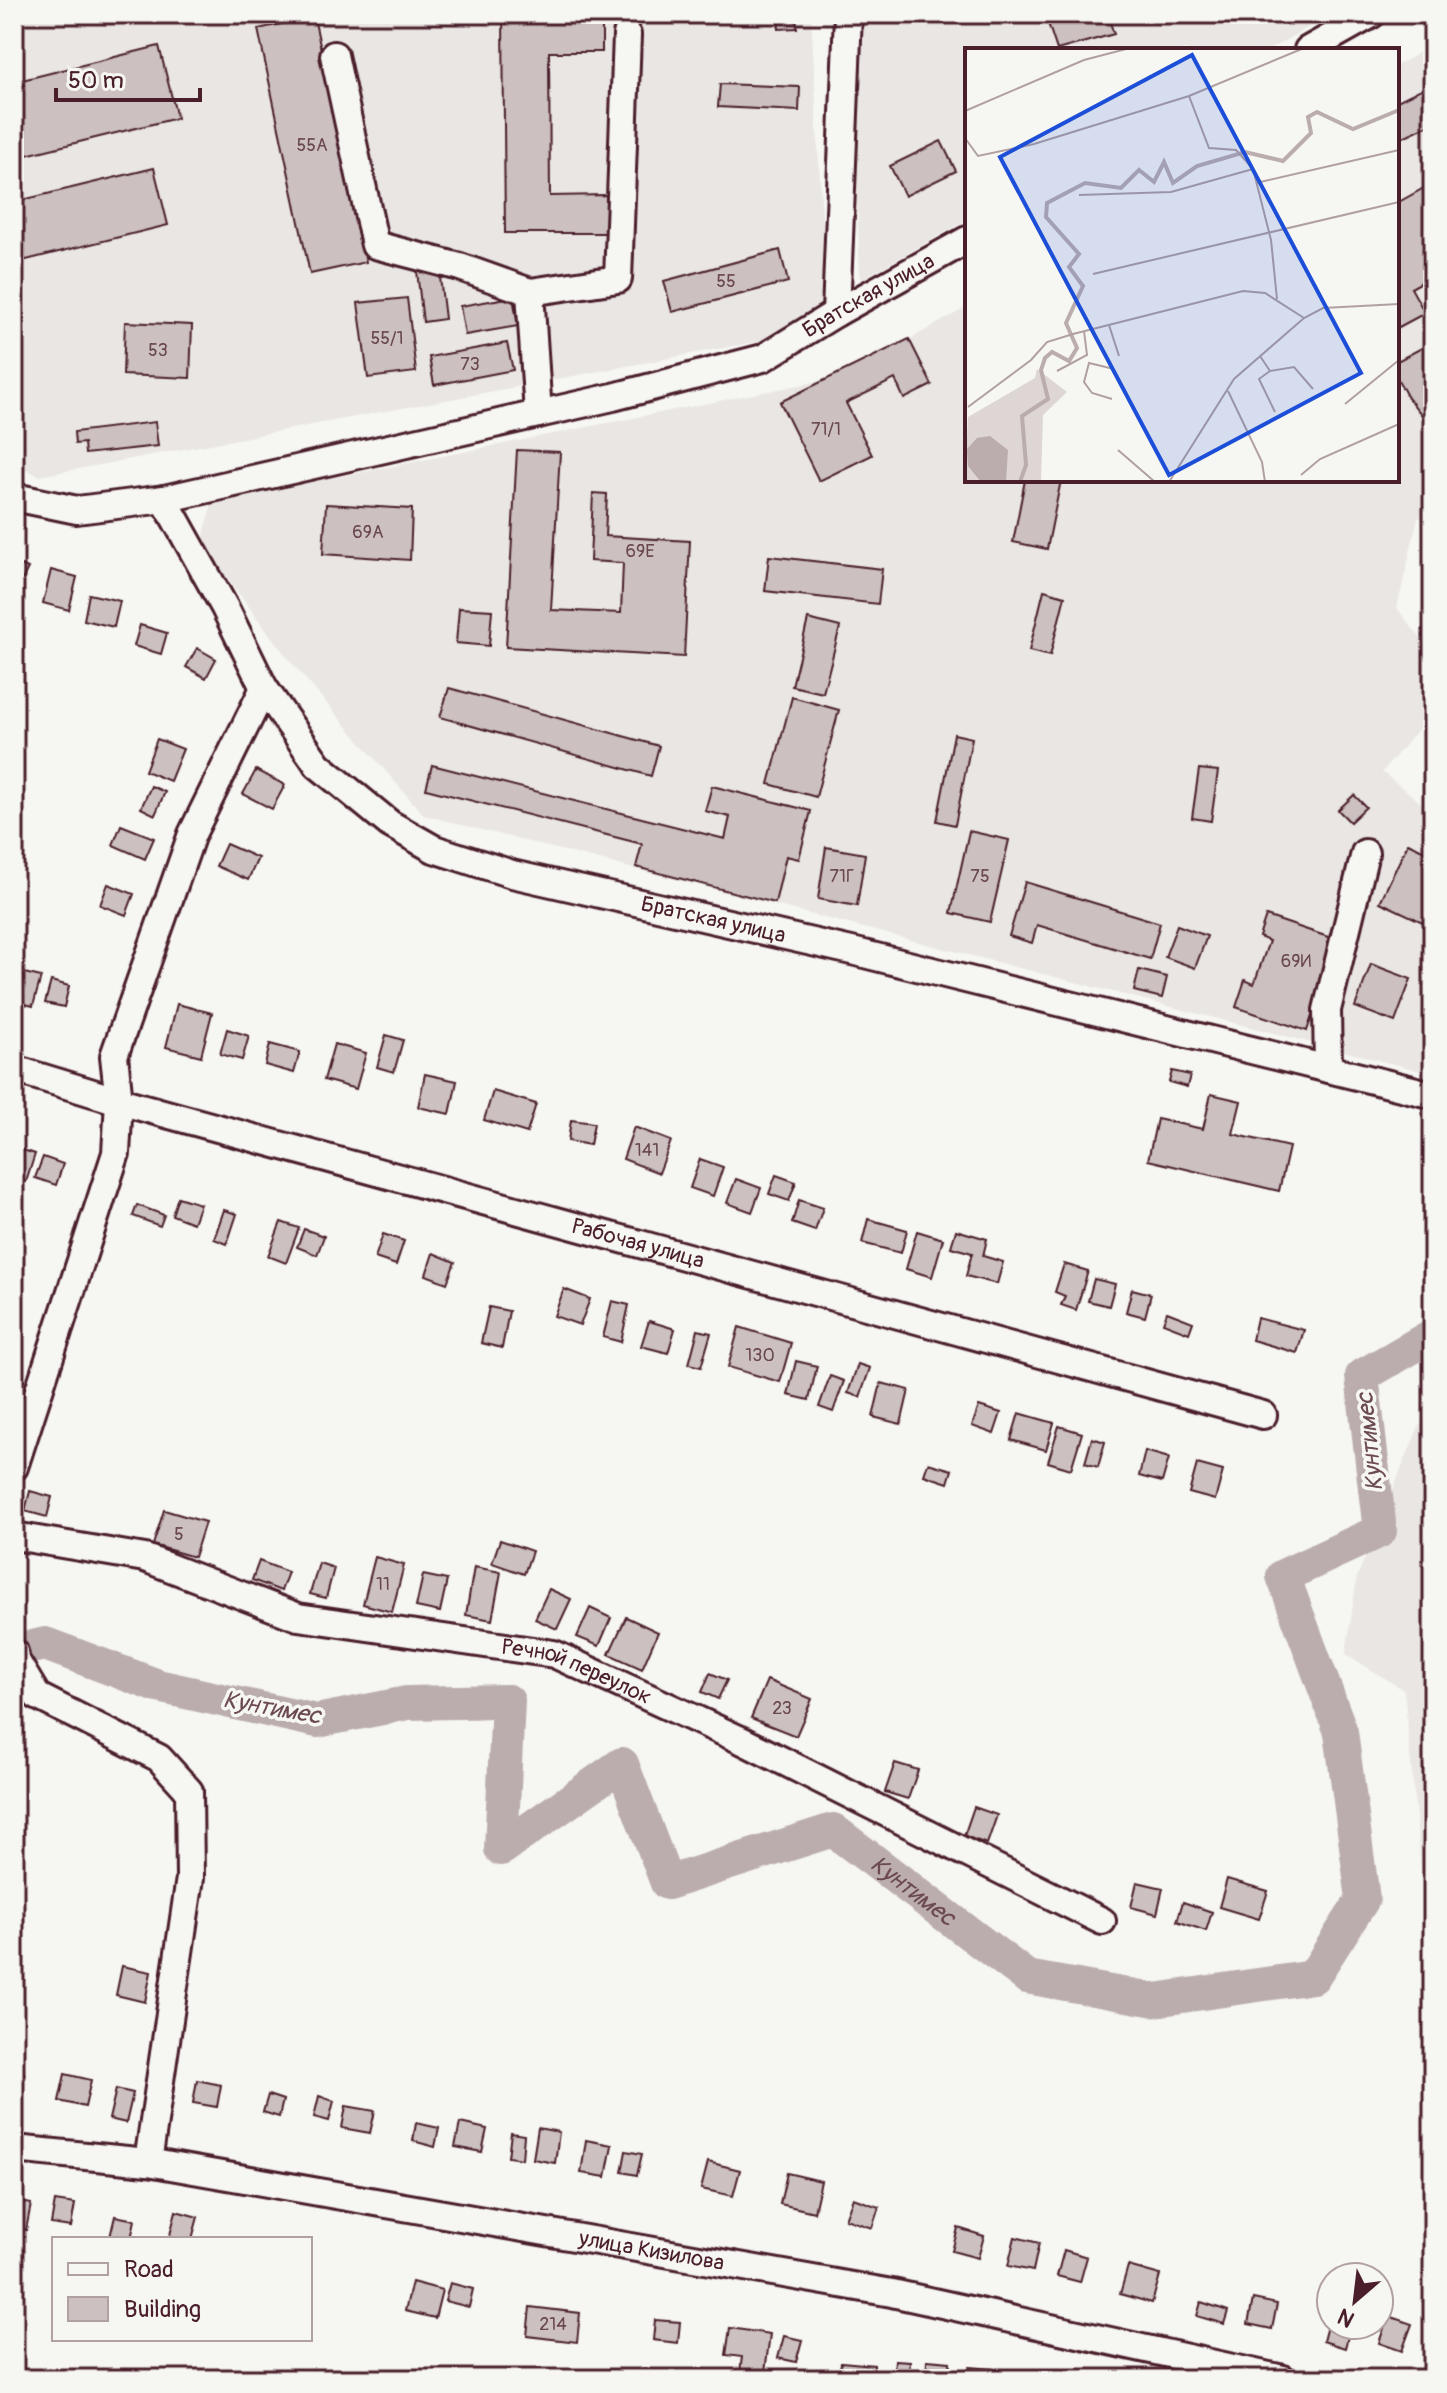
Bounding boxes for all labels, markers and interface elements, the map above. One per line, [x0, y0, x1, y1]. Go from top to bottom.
inset map [965, 48, 1399, 482]
scale bar [56, 52, 200, 102]
text: 50 m [68, 66, 124, 95]
house number: 55А [296, 134, 328, 157]
street label: Братская улица [797, 247, 939, 344]
house number: 55 [716, 270, 736, 293]
house number: 55/1 [370, 327, 404, 350]
house number: 53 [148, 339, 168, 362]
house number: 73 [460, 353, 480, 376]
house number: 71/1 [811, 418, 841, 441]
house number: 69А [352, 521, 384, 544]
house number: 69Е [625, 540, 655, 563]
house number: 71Г [829, 865, 855, 888]
house number: 75 [970, 865, 990, 888]
street label: Братская улица [638, 890, 788, 950]
house number: 69И [1281, 950, 1311, 973]
house number: 141 [635, 1139, 659, 1162]
street label: Рабочая улица [569, 1212, 707, 1275]
house number: 130 [745, 1344, 775, 1367]
water label: Кунтимес [1350, 1390, 1390, 1493]
house number: 5 [174, 1523, 184, 1546]
house number: 11 [376, 1573, 390, 1596]
street label: Речной переулок [500, 1633, 656, 1711]
water label: Кунтимес [221, 1685, 325, 1731]
house number: 23 [772, 1697, 792, 1720]
water label: Кунтимес [865, 1849, 963, 1933]
street label: улица Кизилова [576, 2224, 726, 2277]
legend [52, 2237, 312, 2341]
text: Road [124, 2255, 174, 2284]
north arrow [1315, 2261, 1395, 2341]
text: Building [124, 2295, 201, 2324]
text: N [1333, 2302, 1359, 2334]
house number: 214 [539, 2313, 567, 2336]

